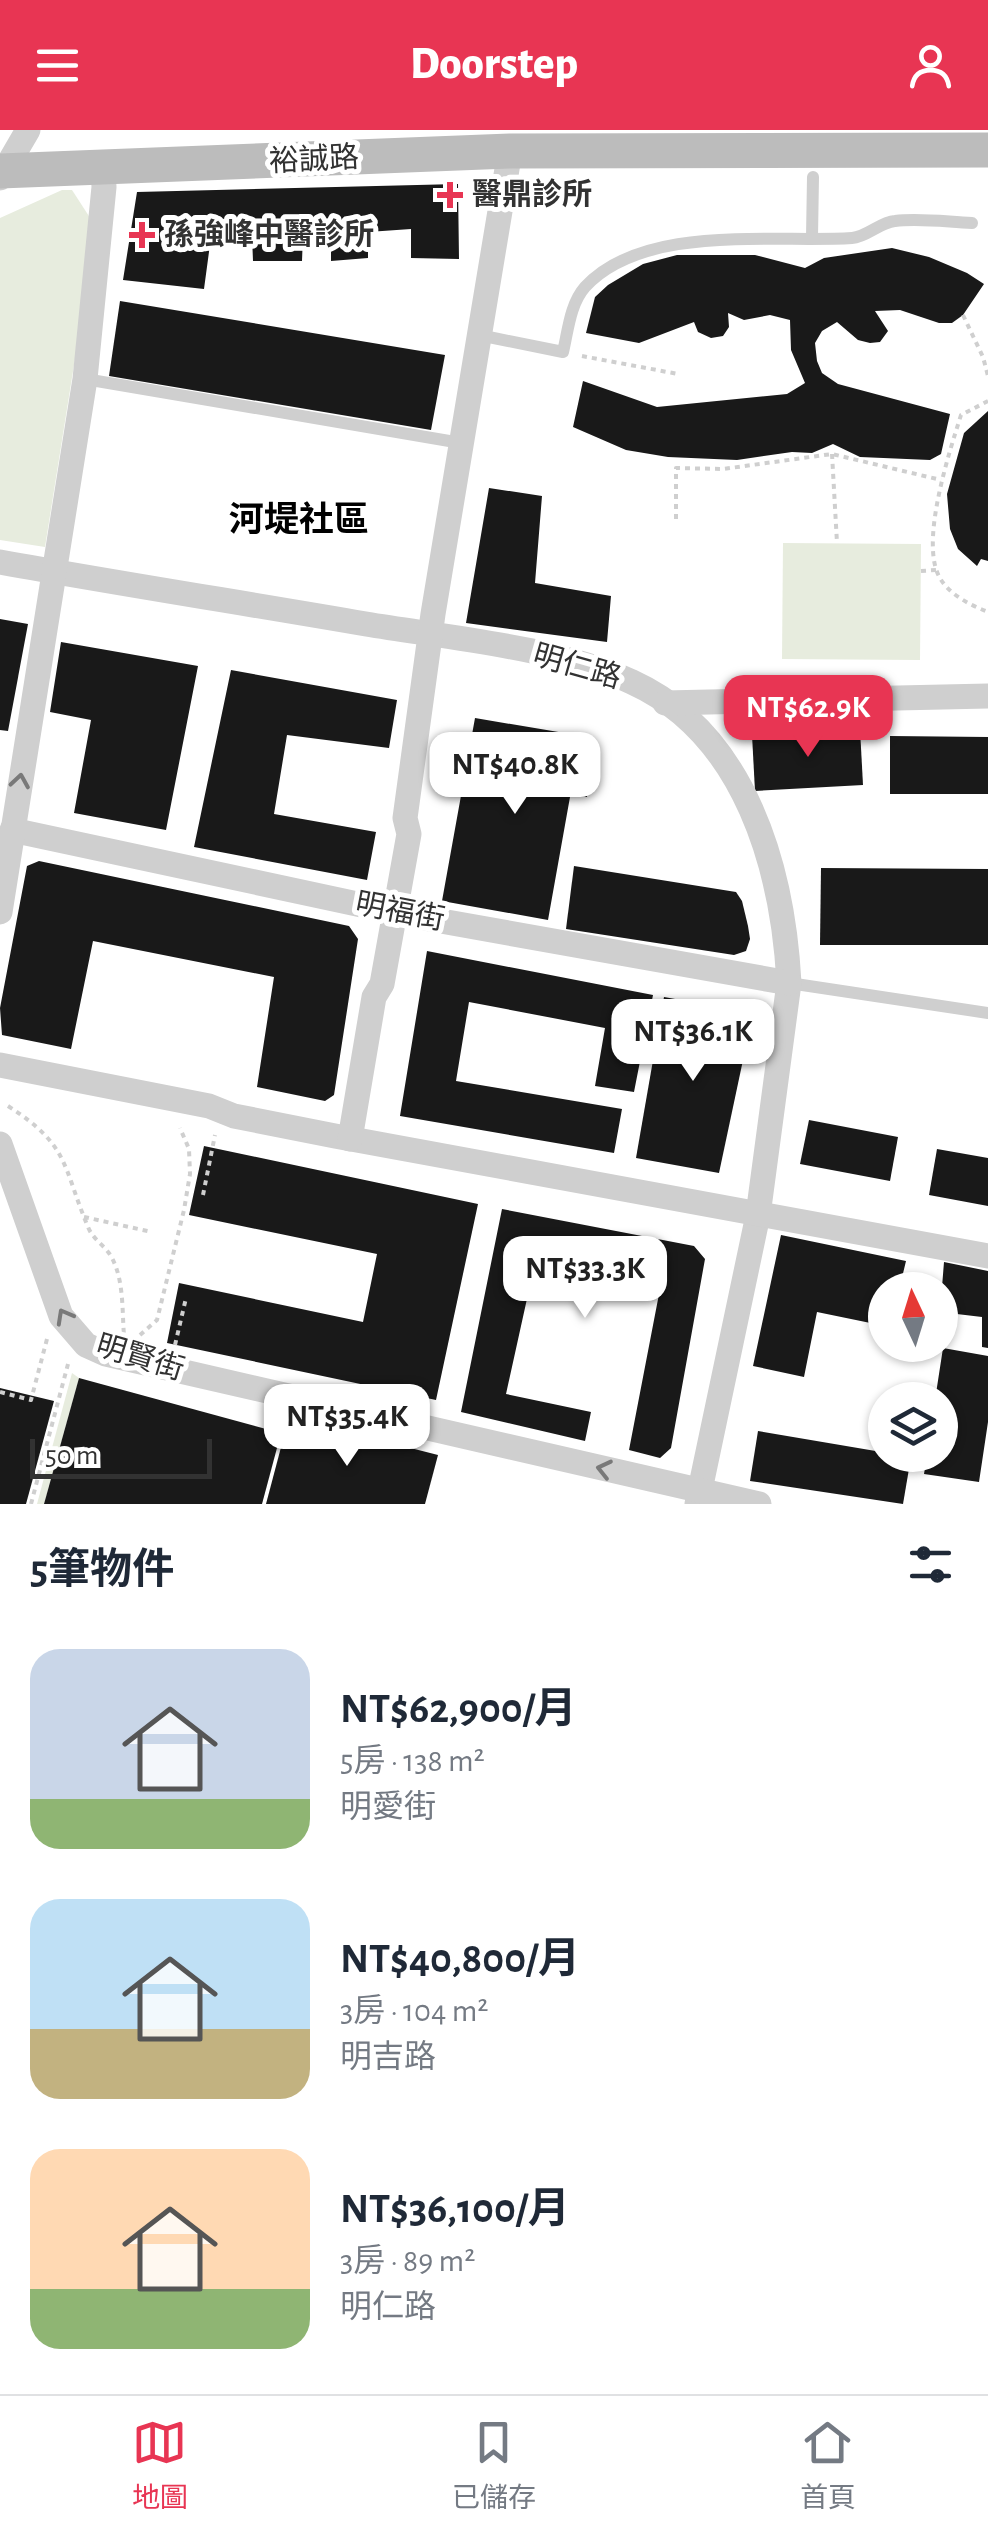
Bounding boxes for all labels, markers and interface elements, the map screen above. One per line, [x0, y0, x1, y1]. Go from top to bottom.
icon: menu [30, 38, 85, 93]
icon: person [903, 38, 958, 93]
text: Doorstep [410, 42, 578, 87]
street label: 裕誠路 [268, 141, 360, 177]
place label: 醫鼎診所 [472, 178, 592, 210]
marker: 醫鼎診所 [437, 182, 463, 208]
place label: 孫強峰中醫診所 [164, 218, 374, 250]
marker: 孫強峰中醫診所 [129, 222, 155, 248]
district label: 河堤社區 [229, 501, 369, 538]
street label: 明仁路 [530, 638, 625, 694]
pin: NT$62.9K [705, 675, 911, 760]
text: NT$62.9K [746, 691, 870, 723]
pin: NT$40.8K [412, 732, 618, 817]
text: NT$40.8K [451, 748, 579, 780]
one-way arrow [9, 773, 30, 789]
street label: 明福街 [353, 887, 447, 935]
pin: NT$36.1K [590, 999, 796, 1084]
text: NT$36.1K [633, 1015, 753, 1047]
pin: NT$33.3K [482, 1236, 688, 1321]
text: NT$33.3K [525, 1252, 645, 1284]
north arrow [868, 1272, 958, 1362]
map controls [868, 1272, 958, 1472]
one-way arrow [57, 1309, 77, 1327]
street label: 明賢街 [93, 1330, 188, 1386]
button: layers [868, 1382, 958, 1472]
pin: NT$35.4K [244, 1384, 450, 1469]
text: NT$35.4K [286, 1400, 408, 1432]
scale bar [30, 1434, 212, 1478]
text: 50 m [45, 1442, 99, 1470]
one-way arrow [596, 1460, 613, 1481]
icon: filters [903, 1537, 958, 1592]
text: 5筆物件 [30, 1549, 174, 1591]
text: NT$62,900/月 [340, 1688, 577, 1730]
icon: home [110, 1689, 230, 1809]
text: 5房 · 138 m² [340, 1745, 485, 1777]
text: 明愛街 [340, 1791, 436, 1823]
text: NT$40,800/月 [340, 1938, 580, 1980]
icon: home [110, 1939, 230, 2059]
text: 3房 · 104 m² [340, 1995, 488, 2027]
text: 明吉路 [340, 2041, 436, 2073]
text: NT$36,100/月 [340, 2188, 570, 2230]
icon: home [110, 2189, 230, 2309]
text: 3房 · 89 m² [340, 2245, 475, 2277]
text: 明仁路 [340, 2291, 436, 2323]
tab: 地圖 [132, 2415, 188, 2516]
tab: 已儲存 [452, 2415, 536, 2516]
tab: 首頁 [800, 2415, 856, 2516]

